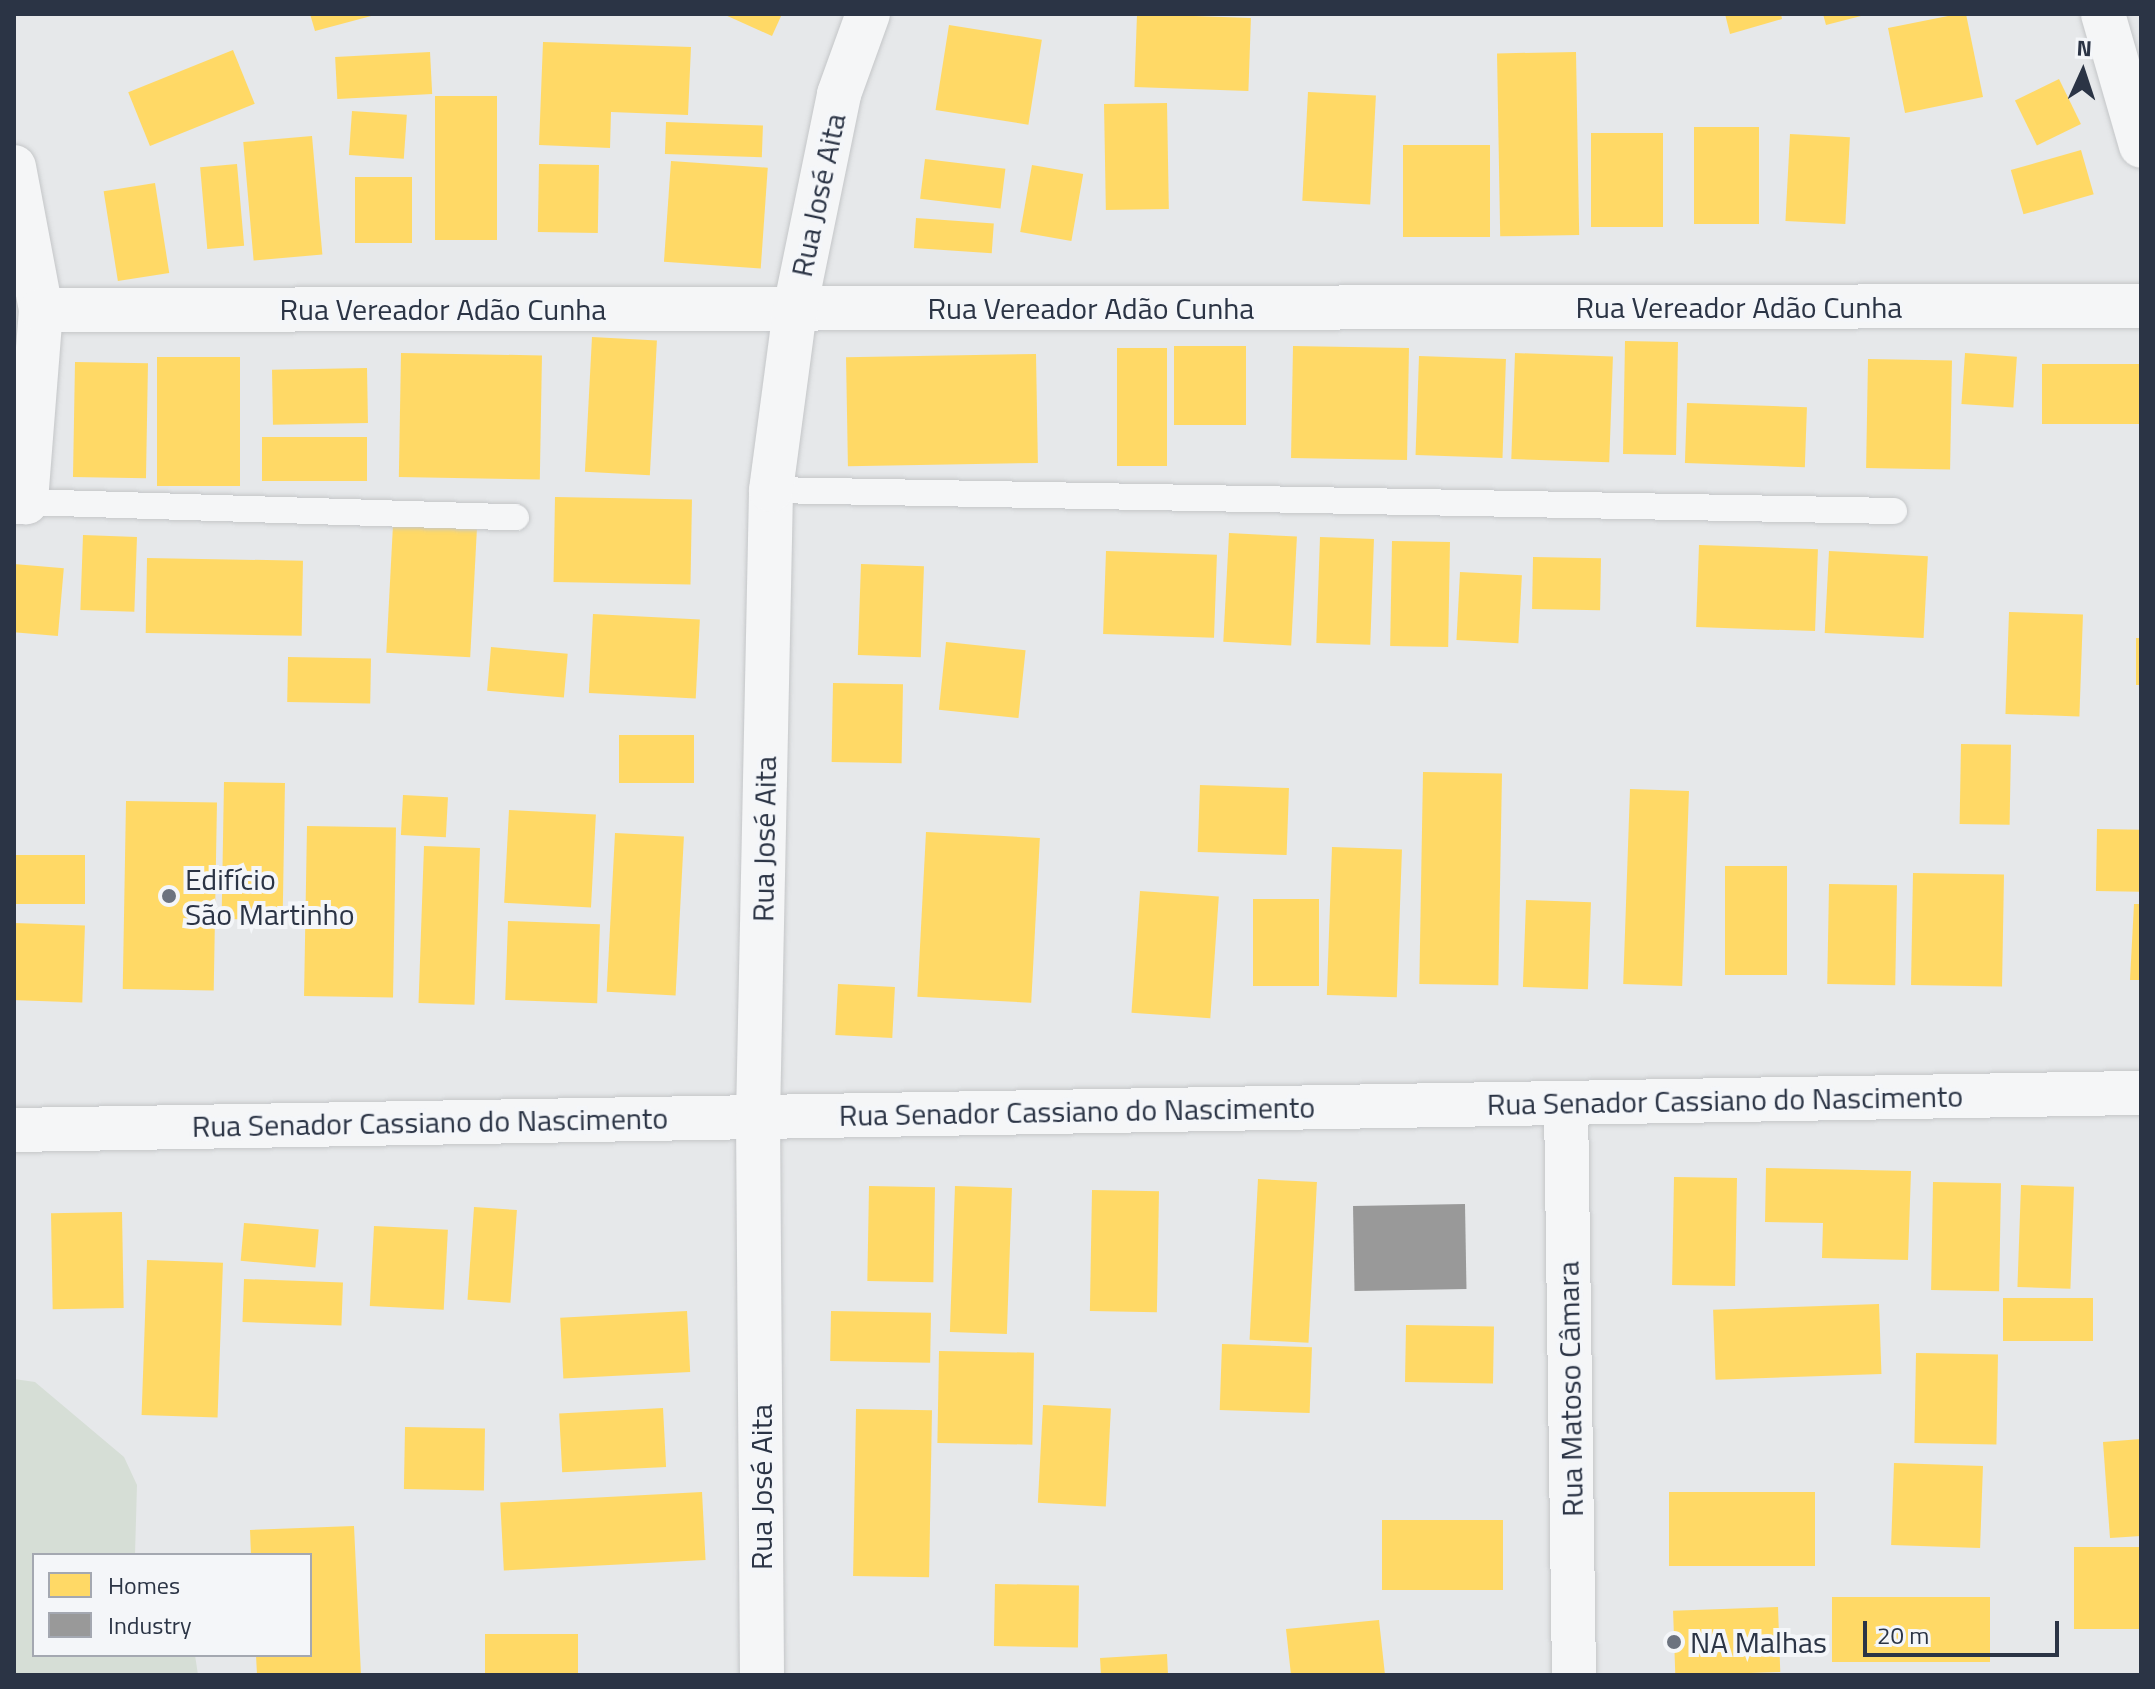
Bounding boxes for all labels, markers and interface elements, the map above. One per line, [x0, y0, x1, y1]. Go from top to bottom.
text: N [2076, 31, 2093, 65]
north arrow [2043, 32, 2123, 112]
street label: Rua José Aita [783, 110, 853, 280]
street label: Rua Vereador Adão Cunha [1576, 289, 1902, 325]
street label: Rua Vereador Adão Cunha [928, 290, 1254, 326]
street label: Rua Vereador Adão Cunha [280, 291, 606, 327]
street label: Rua José Aita [745, 756, 783, 922]
place label: Edifício São Martinho [185, 861, 354, 932]
marker: Edifício São Martinho [160, 887, 178, 905]
street label: Rua Senador Cassiano do Nascimento [1487, 1078, 1963, 1122]
street label: Rua Senador Cassiano do Nascimento [839, 1089, 1315, 1133]
street label: Rua Senador Cassiano do Nascimento [192, 1100, 668, 1144]
street label: Rua Matoso Câmara [1550, 1261, 1590, 1517]
street label: Rua José Aita [743, 1404, 779, 1570]
legend [32, 1553, 312, 1657]
text: Homes [108, 1567, 180, 1603]
scale bar [1867, 1605, 2063, 1655]
text: Industry [108, 1607, 192, 1643]
text: 20 m [1877, 1617, 1929, 1653]
place label: NA Malhas [1690, 1624, 1827, 1660]
marker: NA Malhas [1665, 1633, 1683, 1651]

